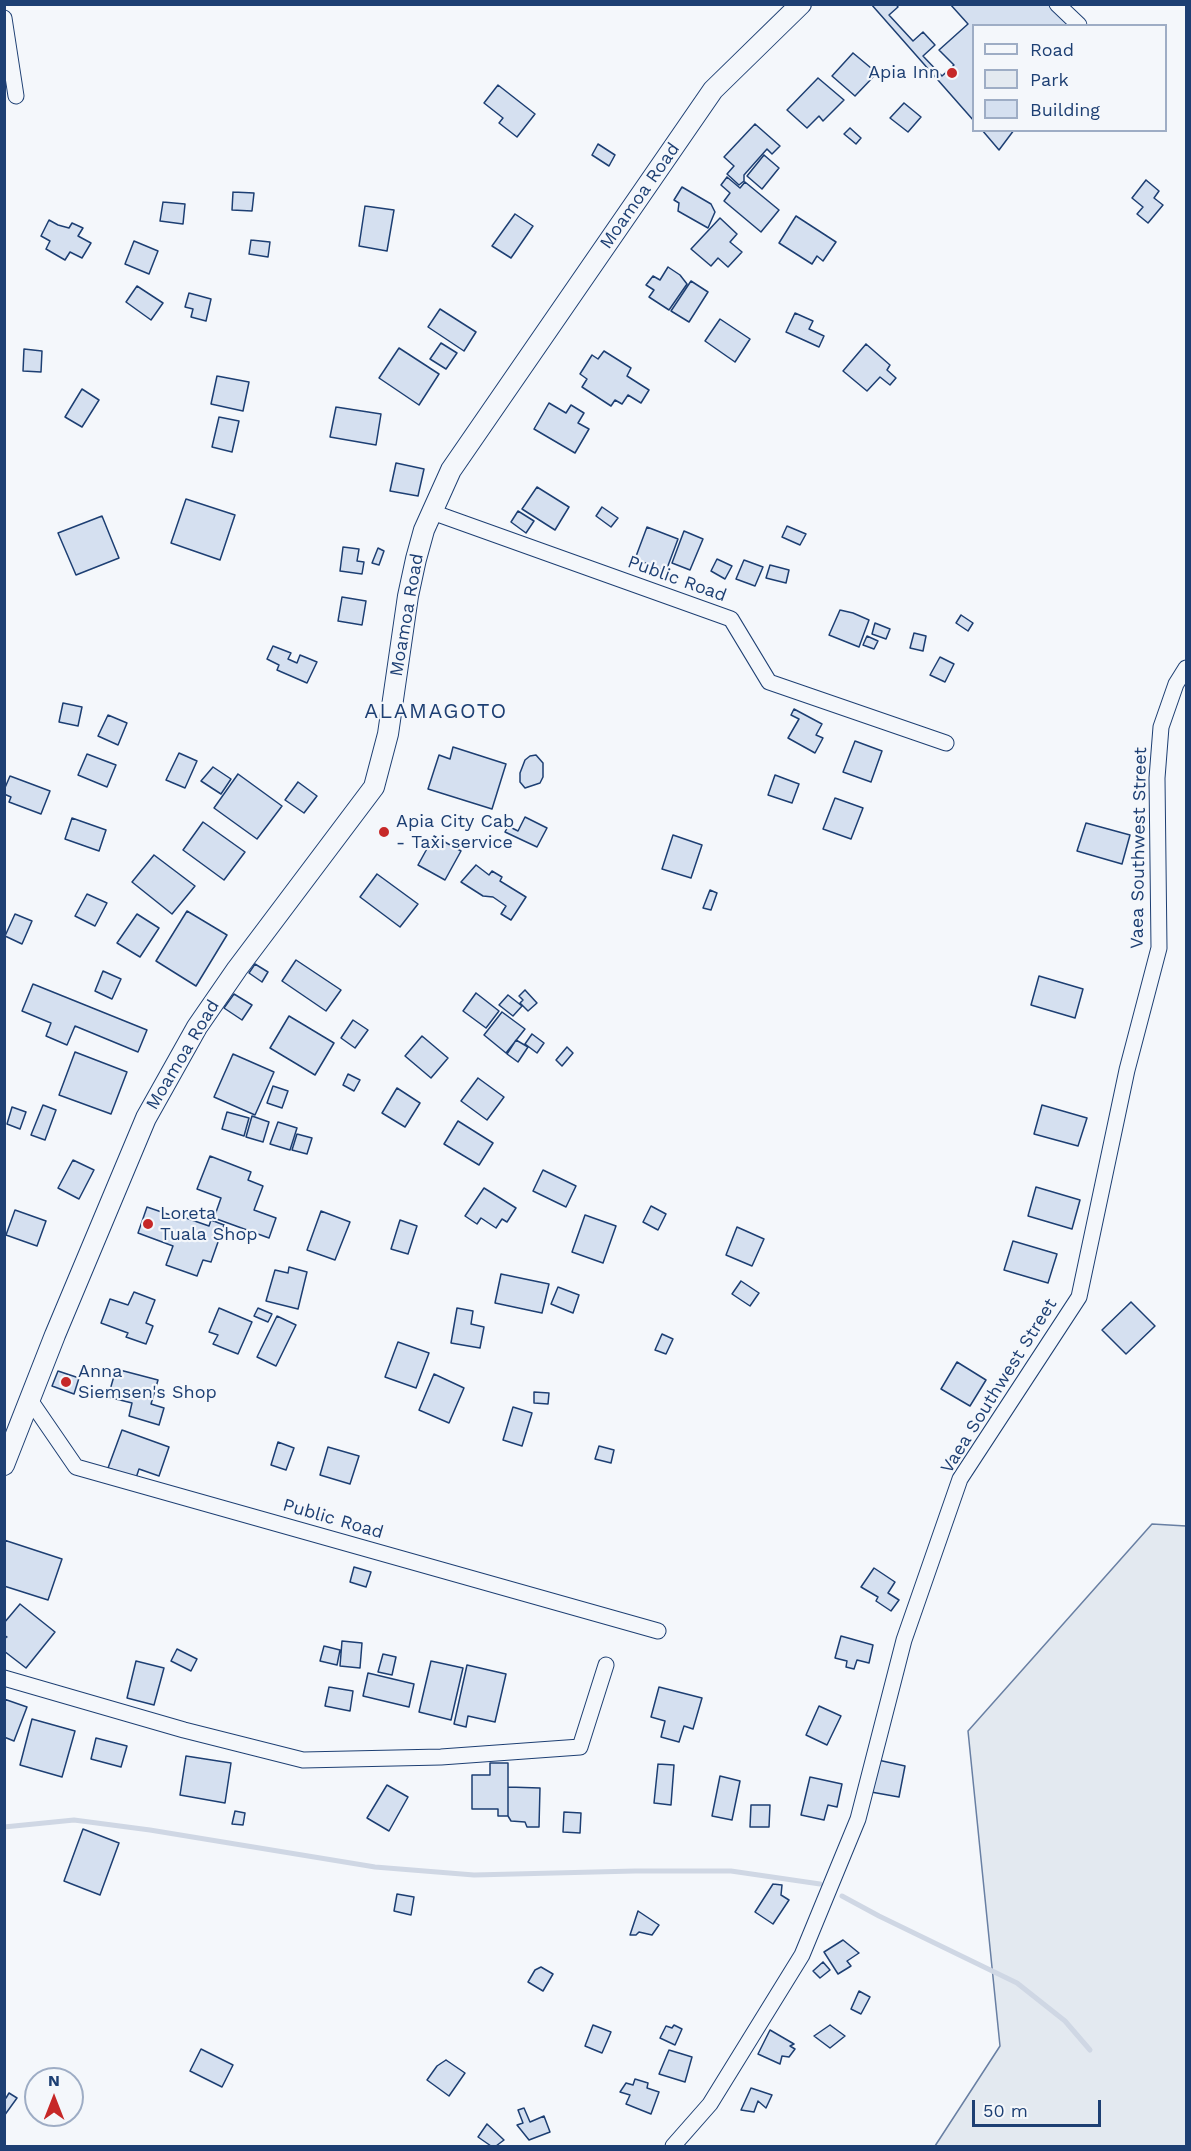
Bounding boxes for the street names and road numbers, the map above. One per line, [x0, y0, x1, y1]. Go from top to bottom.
street label: Moamoa Road [595, 139, 685, 253]
street label: Public Road [625, 551, 729, 607]
street label: Moamoa Road [386, 552, 428, 678]
street label: Vaea Southwest Street [1126, 747, 1152, 949]
street label: Moamoa Road [142, 996, 224, 1114]
street label: Vaea Southwest Street [936, 1295, 1062, 1477]
street label: Public Road [280, 1494, 386, 1544]

